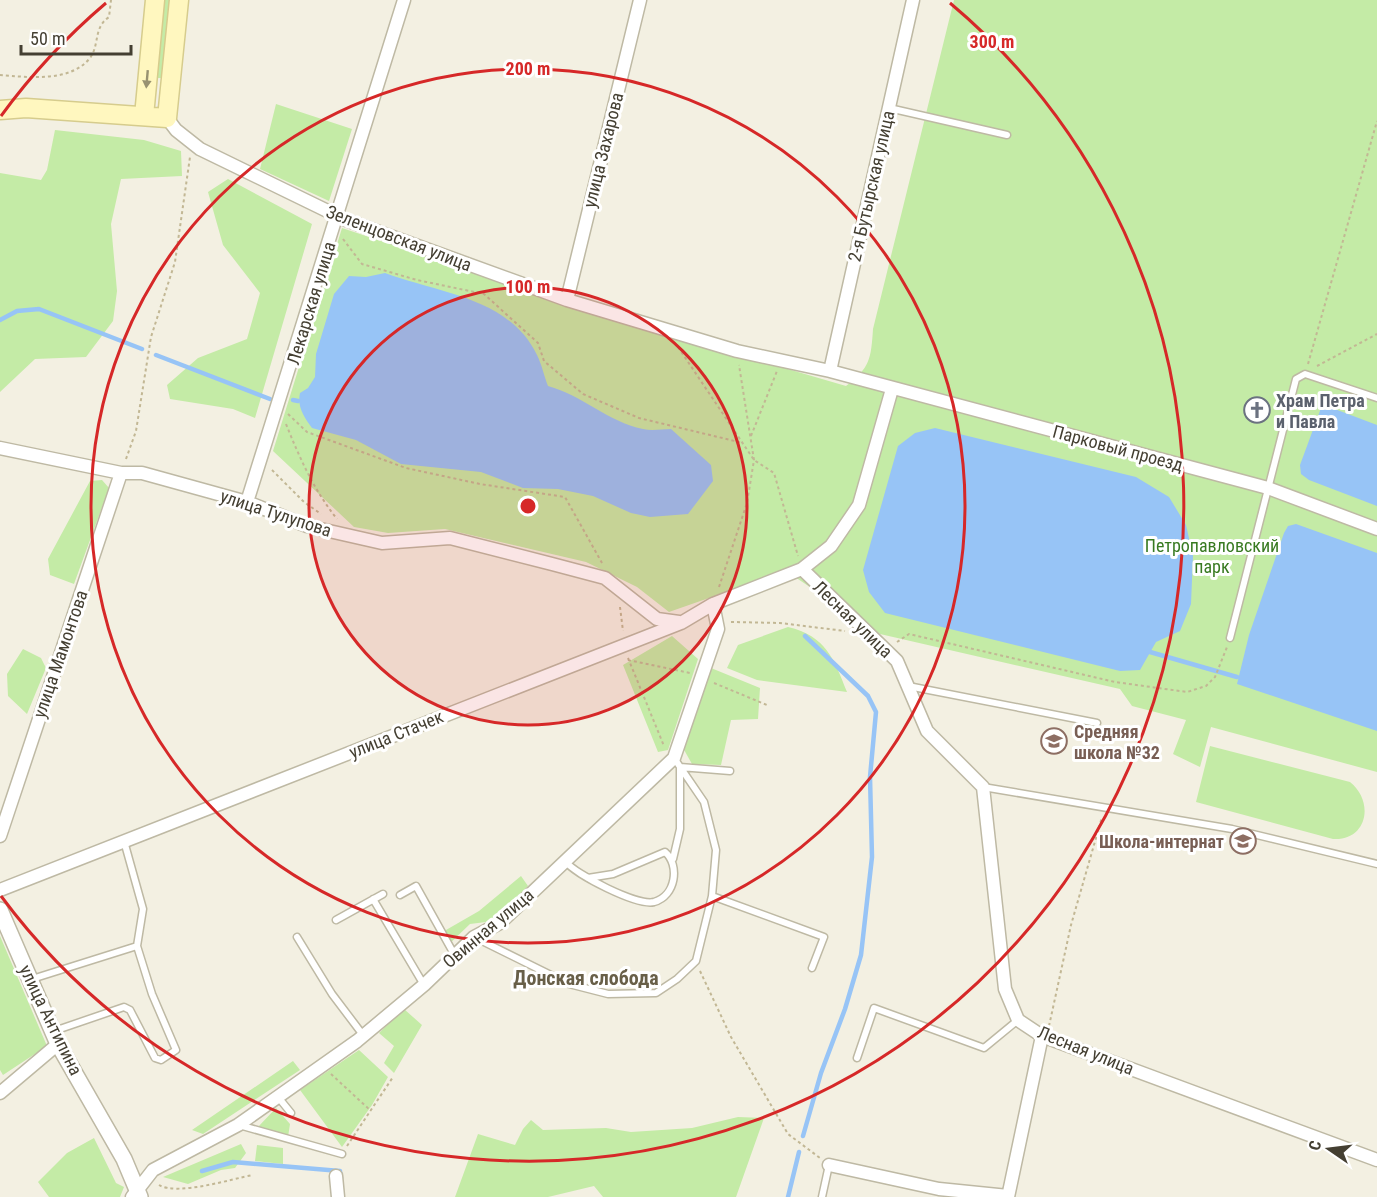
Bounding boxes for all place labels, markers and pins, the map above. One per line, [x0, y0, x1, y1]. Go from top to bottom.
place label: Храм Петра и Павла [1276, 390, 1365, 432]
church icon: Храм Петра и Павла [1242, 395, 1272, 425]
centre of rings [518, 496, 538, 516]
place label: Средняя школа №32 [1074, 721, 1160, 763]
school or university icon: Средняя школа №32 [1039, 726, 1069, 756]
school or university icon: Школа-интернат [1228, 826, 1258, 856]
place label: Школа-интернат [1099, 831, 1224, 852]

